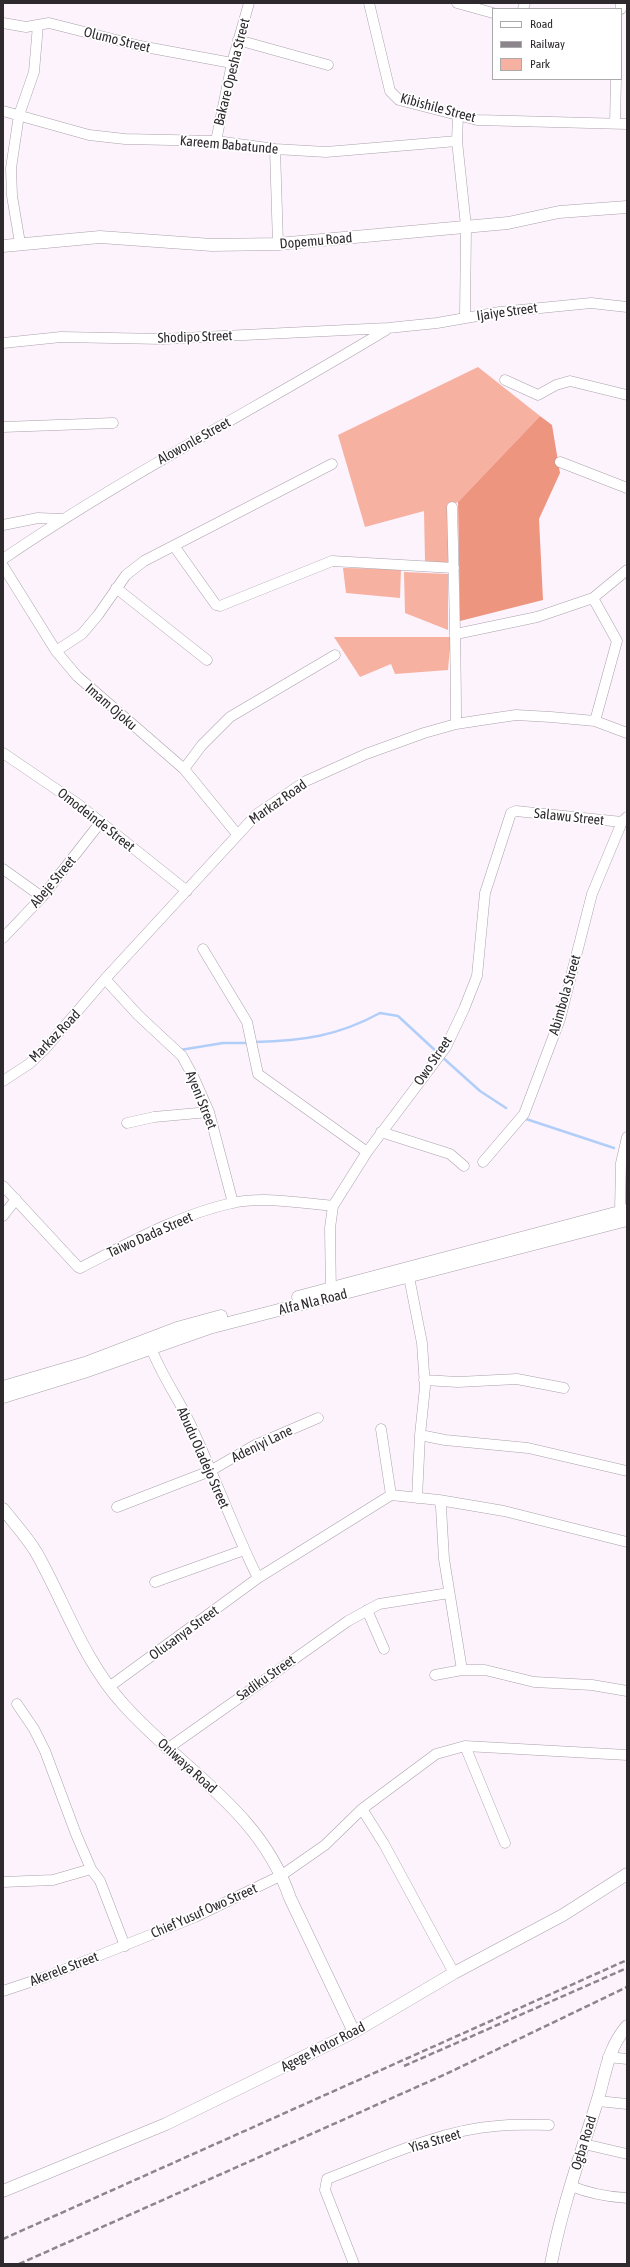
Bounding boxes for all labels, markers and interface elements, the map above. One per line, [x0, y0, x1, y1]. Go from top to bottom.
legend [492, 8, 622, 80]
street label: Bakare Opesha Street [211, 16, 253, 128]
text: Road [530, 17, 553, 31]
street label: Olumo Street [82, 24, 152, 56]
text: Railway [530, 37, 565, 51]
text: Park [530, 57, 550, 71]
street label: Kibishile Street [398, 90, 478, 126]
street label: Kareem Babatunde [179, 132, 279, 158]
street label: Dopemu Road [279, 229, 353, 253]
street label: Ijaiye Street [476, 299, 538, 325]
street label: Shodipo Street [157, 327, 233, 347]
street label: Alowonle Street [154, 414, 234, 468]
street label: Imam Ojoku [82, 680, 140, 734]
street label: Markaz Road [246, 776, 310, 828]
street label: Omodeinde Street [54, 785, 138, 855]
street label: Salawu Street [533, 805, 605, 829]
street label: Abeje Street [27, 853, 79, 911]
street label: Abimbola Street [546, 953, 584, 1037]
street label: Markaz Road [26, 1006, 84, 1066]
street label: Owo Street [410, 1033, 456, 1089]
street label: Ayeni Street [182, 1068, 220, 1132]
street label: Taiwo Dada Street [105, 1209, 195, 1261]
street label: Alfa Nla Road [277, 1285, 349, 1319]
street label: Abudu Oladejo Street [173, 1405, 233, 1511]
street label: Adeniyi Lane [229, 1422, 295, 1466]
street label: Olusanya Street [146, 1602, 222, 1664]
street label: Sadiku Street [233, 1652, 299, 1704]
street label: Oniwaya Road [154, 1735, 220, 1797]
street label: Chief Yusuf Owo Street [148, 1880, 260, 1942]
street label: Akerele Street [27, 1948, 101, 1990]
street label: Agege Motor Road [278, 2019, 368, 2075]
street label: Ogba Road [568, 2114, 600, 2172]
street label: Yisa Street [407, 2126, 463, 2156]

